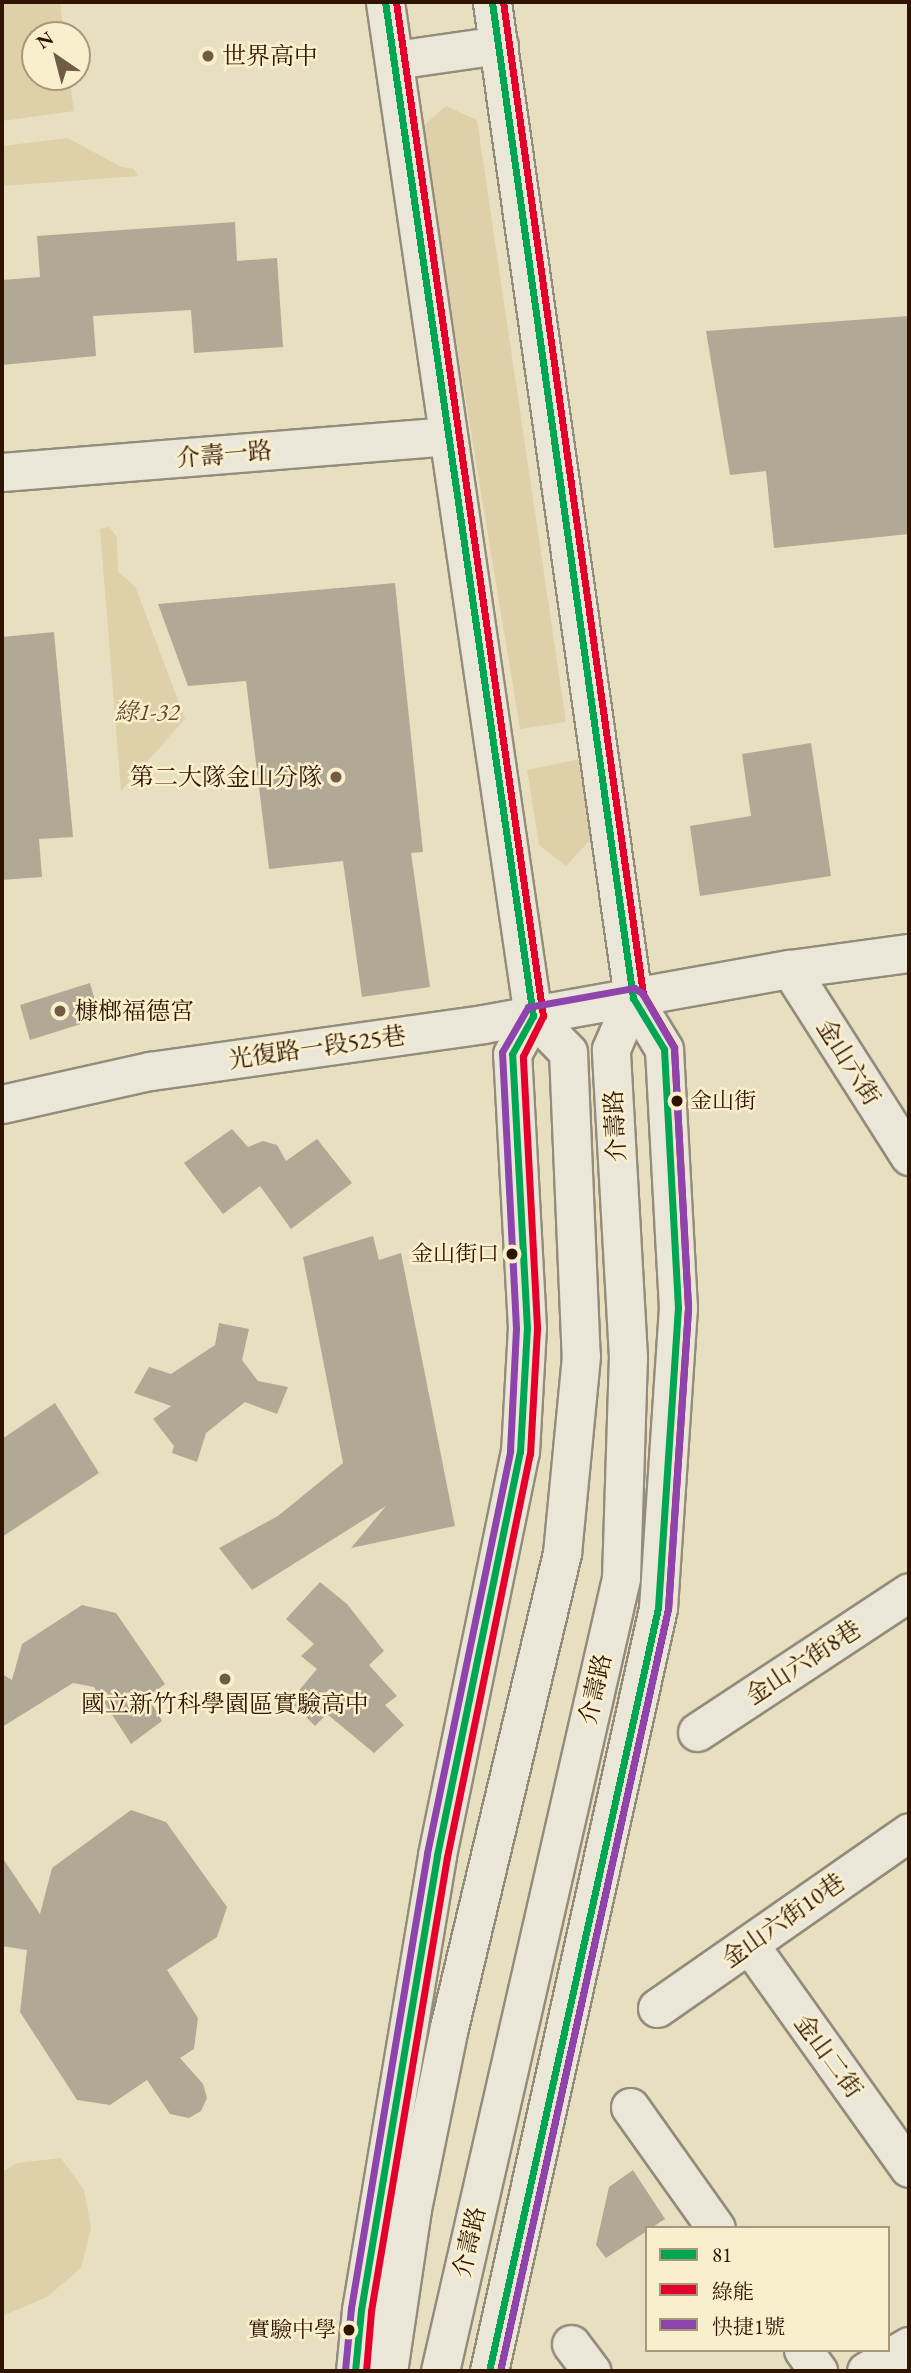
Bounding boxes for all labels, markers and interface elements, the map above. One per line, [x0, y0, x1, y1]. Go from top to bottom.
north arrow [21, 21, 91, 91]
text: N [31, 25, 58, 55]
place label: 世界高中 [222, 42, 318, 70]
marker: 世界高中 [200, 48, 216, 64]
street label: 介壽一路 [175, 435, 273, 473]
park label: 綠1-32 [115, 698, 179, 726]
place label: 第二大隊金山分隊 [130, 763, 322, 791]
marker: 第二大隊金山分隊 [328, 769, 344, 785]
place label: 槺榔福德宮 [74, 997, 194, 1025]
marker: 槺榔福德宮 [52, 1003, 68, 1019]
street label: 金山六街 [811, 1014, 887, 1110]
street label: 光復路一段525巷 [227, 1020, 407, 1074]
place label: 金山街 [690, 1088, 756, 1114]
street label: 介壽路 [599, 1089, 631, 1163]
marker: 金山街 [670, 1094, 684, 1108]
place label: 金山街口 [411, 1241, 499, 1267]
marker: 金山街口 [505, 1247, 519, 1261]
street label: 金山六街8巷 [740, 1614, 866, 1710]
street label: 介壽路 [573, 1651, 617, 1727]
marker: 國立新竹科學園區實驗高中 [217, 1671, 233, 1687]
place label: 國立新竹科學園區實驗高中 [81, 1690, 369, 1718]
street label: 金山六街10巷 [716, 1867, 850, 1973]
street label: 金山二街 [789, 2009, 869, 2103]
street label: 介壽路 [447, 2204, 491, 2280]
legend [645, 2226, 890, 2352]
text: 81 [712, 2241, 732, 2268]
text: 綠能 [712, 2278, 754, 2305]
text: 快捷1號 [712, 2313, 785, 2340]
place label: 實驗中學 [248, 2317, 336, 2343]
marker: 實驗中學 [342, 2323, 356, 2337]

